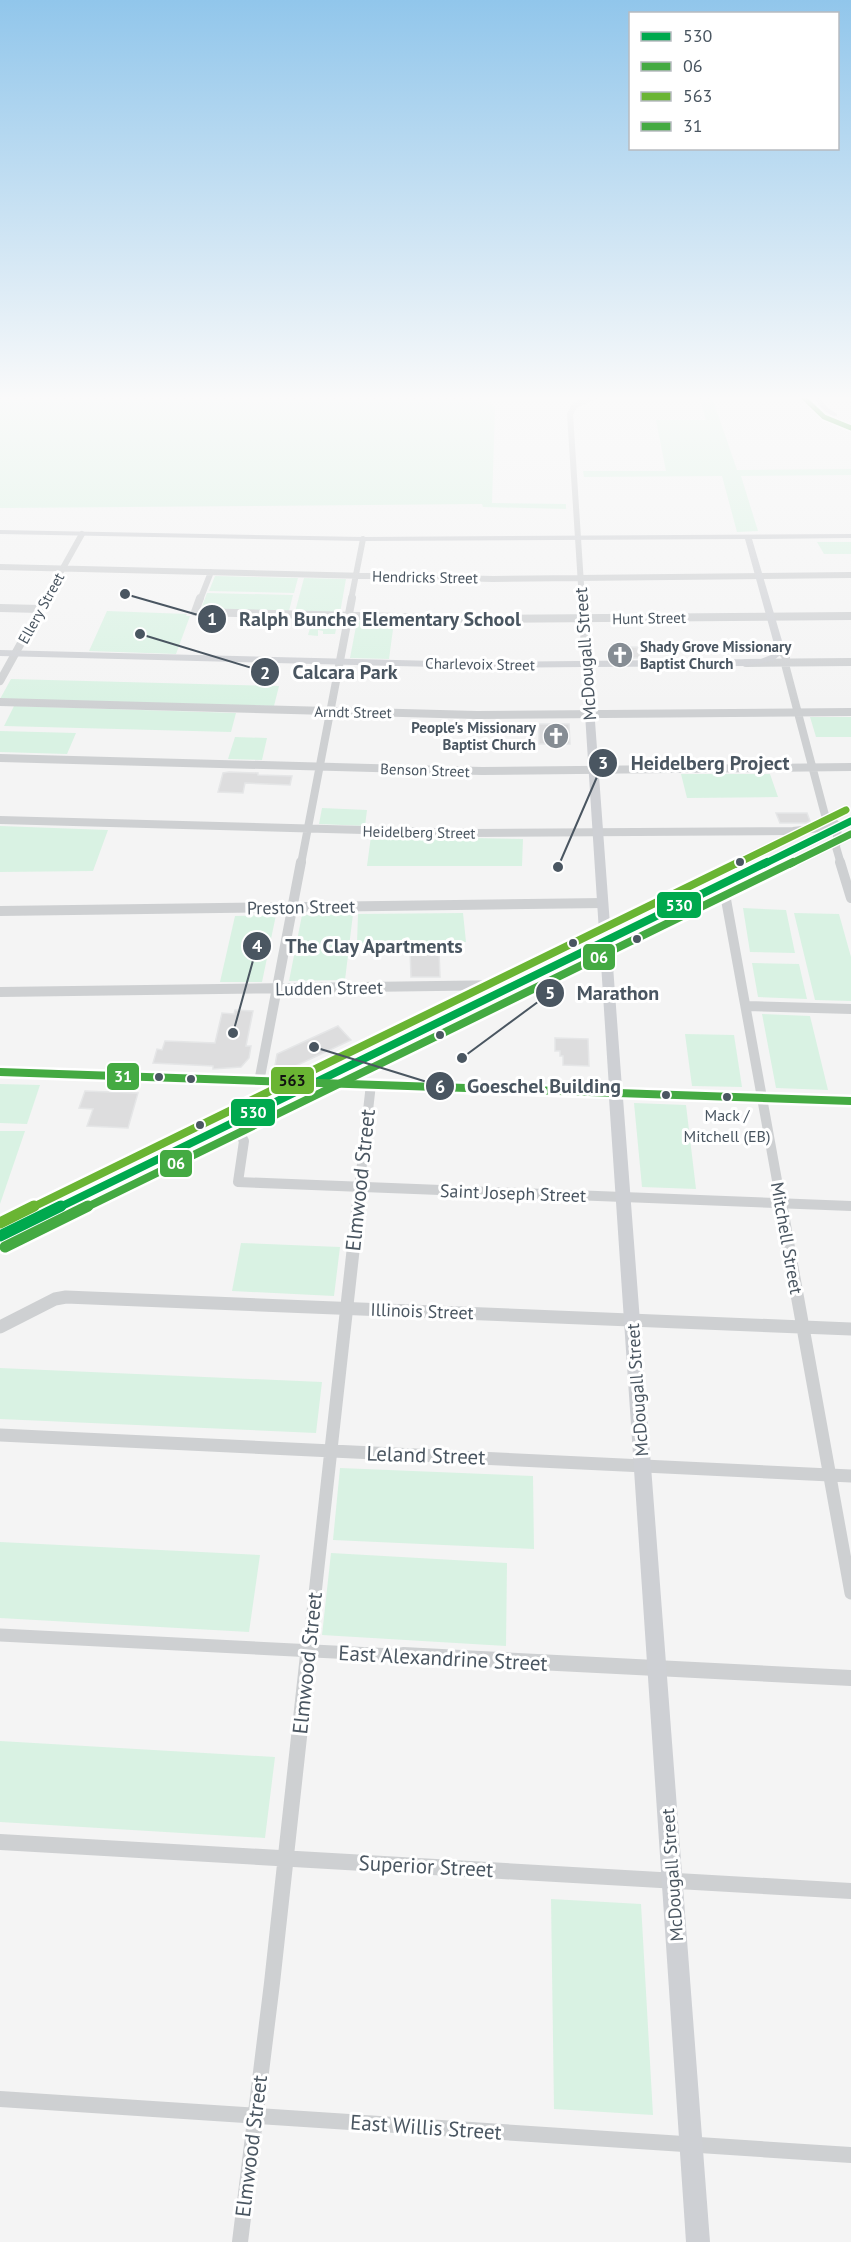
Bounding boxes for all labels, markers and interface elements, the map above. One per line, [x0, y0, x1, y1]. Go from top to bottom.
legend [629, 12, 839, 150]
text: 530 [683, 24, 713, 47]
text: 06 [683, 54, 703, 77]
text: 563 [683, 84, 712, 107]
text: 31 [683, 114, 703, 137]
street label: Hendricks Street [372, 567, 478, 587]
street label: Ellery Street [14, 569, 68, 647]
street label: McDougall Street [569, 587, 601, 721]
callout: Ralph Bunche Elementary School [197, 600, 533, 638]
text: Ralph Bunche Elementary School [239, 606, 521, 632]
text: 1 [207, 607, 217, 630]
street label: Hunt Street [612, 608, 686, 628]
place label: Shady Grove Missionary Baptist Church [640, 637, 792, 673]
church icon: Shady Grove Missionary Baptist Church [605, 640, 635, 670]
callout: Calcara Park [250, 653, 409, 691]
street label: Charlevoix Street [425, 654, 535, 674]
text: Calcara Park [293, 659, 398, 685]
text: 2 [260, 661, 270, 684]
street label: Arndt Street [314, 702, 392, 722]
place label: People's Missionary Baptist Church [411, 718, 537, 754]
church icon: People's Missionary Baptist Church [541, 721, 571, 751]
callout: Heidelberg Project [588, 744, 801, 782]
text: Heidelberg Project [631, 750, 789, 776]
text: 3 [598, 751, 608, 774]
street label: Benson Street [380, 759, 470, 781]
street label: Heidelberg Street [362, 822, 476, 842]
unlabelled marker [734, 856, 746, 868]
line badge: 530 [656, 891, 702, 919]
street label: Preston Street [247, 895, 355, 919]
text: 530 [665, 895, 693, 915]
callout: The Clay Apartments [242, 927, 476, 965]
text: The Clay Apartments [285, 933, 463, 959]
unlabelled marker [631, 933, 643, 945]
text: 4 [252, 934, 262, 957]
unlabelled marker [567, 937, 579, 949]
line badge: 06 [582, 943, 616, 971]
text: 06 [590, 947, 608, 967]
callout: Marathon [535, 974, 671, 1012]
street label: Ludden Street [275, 976, 383, 1000]
text: Marathon [577, 980, 659, 1006]
text: 5 [545, 981, 555, 1004]
unlabelled marker [434, 1029, 446, 1041]
line badge: 31 [106, 1062, 140, 1091]
text: 31 [114, 1066, 132, 1086]
line badge: 563 [270, 1066, 315, 1095]
callout: Goeschel Building [425, 1067, 633, 1105]
text: 563 [278, 1070, 306, 1090]
unlabelled marker [153, 1071, 165, 1083]
unlabelled marker [185, 1073, 197, 1085]
text: Goeschel Building [467, 1073, 621, 1099]
text: 6 [435, 1075, 445, 1098]
unlabelled marker [660, 1089, 672, 1101]
marker: Mack / Mitchell (EB) [721, 1091, 733, 1103]
line badge: 530 [230, 1098, 276, 1127]
text: 530 [239, 1102, 267, 1122]
place label: Mack / Mitchell (EB) [684, 1105, 770, 1146]
street label: Elmwood Street [339, 1108, 381, 1252]
unlabelled marker [194, 1119, 206, 1131]
line badge: 06 [159, 1149, 193, 1178]
text: 06 [167, 1153, 185, 1173]
street label: Saint Joseph Street [440, 1179, 586, 1207]
street label: Mitchell Street [766, 1180, 808, 1296]
street label: Illinois Street [370, 1298, 474, 1324]
street label: McDougall Street [621, 1323, 653, 1457]
street label: Leland Street [366, 1439, 486, 1471]
street label: Elmwood Street [286, 1591, 328, 1735]
street label: East Alexandrine Street [338, 1639, 548, 1677]
street label: McDougall Street [656, 1808, 688, 1942]
street label: Superior Street [358, 1849, 494, 1883]
street label: Elmwood Street [229, 2074, 273, 2218]
street label: East Willis Street [349, 2108, 503, 2146]

